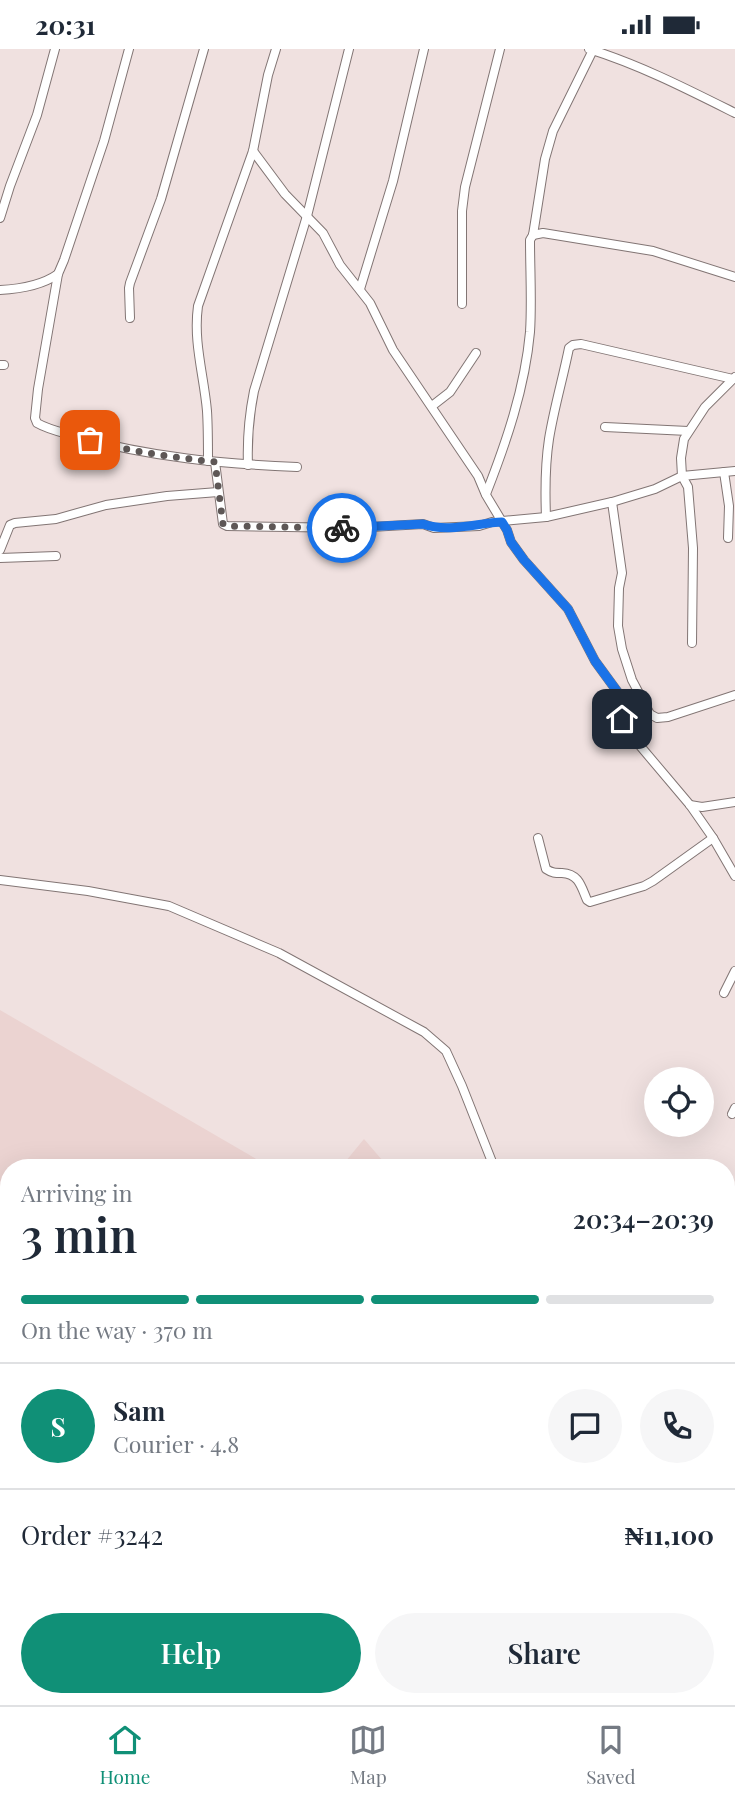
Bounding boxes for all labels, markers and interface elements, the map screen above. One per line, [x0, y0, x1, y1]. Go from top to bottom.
text: 20:31 [35, 7, 96, 42]
pin [60, 410, 120, 470]
icon: bag [71, 421, 109, 459]
courier [307, 493, 377, 563]
icon: bike [323, 509, 361, 547]
pin [592, 689, 652, 749]
icon: home [603, 700, 641, 738]
map controls [644, 1067, 714, 1137]
button: locate [644, 1067, 714, 1137]
text: Arriving in [21, 1177, 133, 1208]
text: 20:34–20:39 [573, 1201, 714, 1236]
text: 3 min [21, 1203, 137, 1265]
text: On the way · 370 m [21, 1314, 213, 1345]
button: chat [548, 1389, 622, 1463]
button: phone [640, 1389, 714, 1463]
text: Sam [113, 1393, 165, 1428]
text: S [50, 1409, 66, 1444]
text: Courier · 4.8 [113, 1428, 239, 1459]
text: Order #3242 [21, 1517, 163, 1552]
text: ₦11,100 [625, 1517, 714, 1552]
button: Help [21, 1613, 361, 1693]
button: Share [375, 1613, 714, 1693]
tab: Home [99, 1721, 150, 1789]
tab: Map [349, 1721, 387, 1789]
tab: Saved [586, 1721, 636, 1789]

